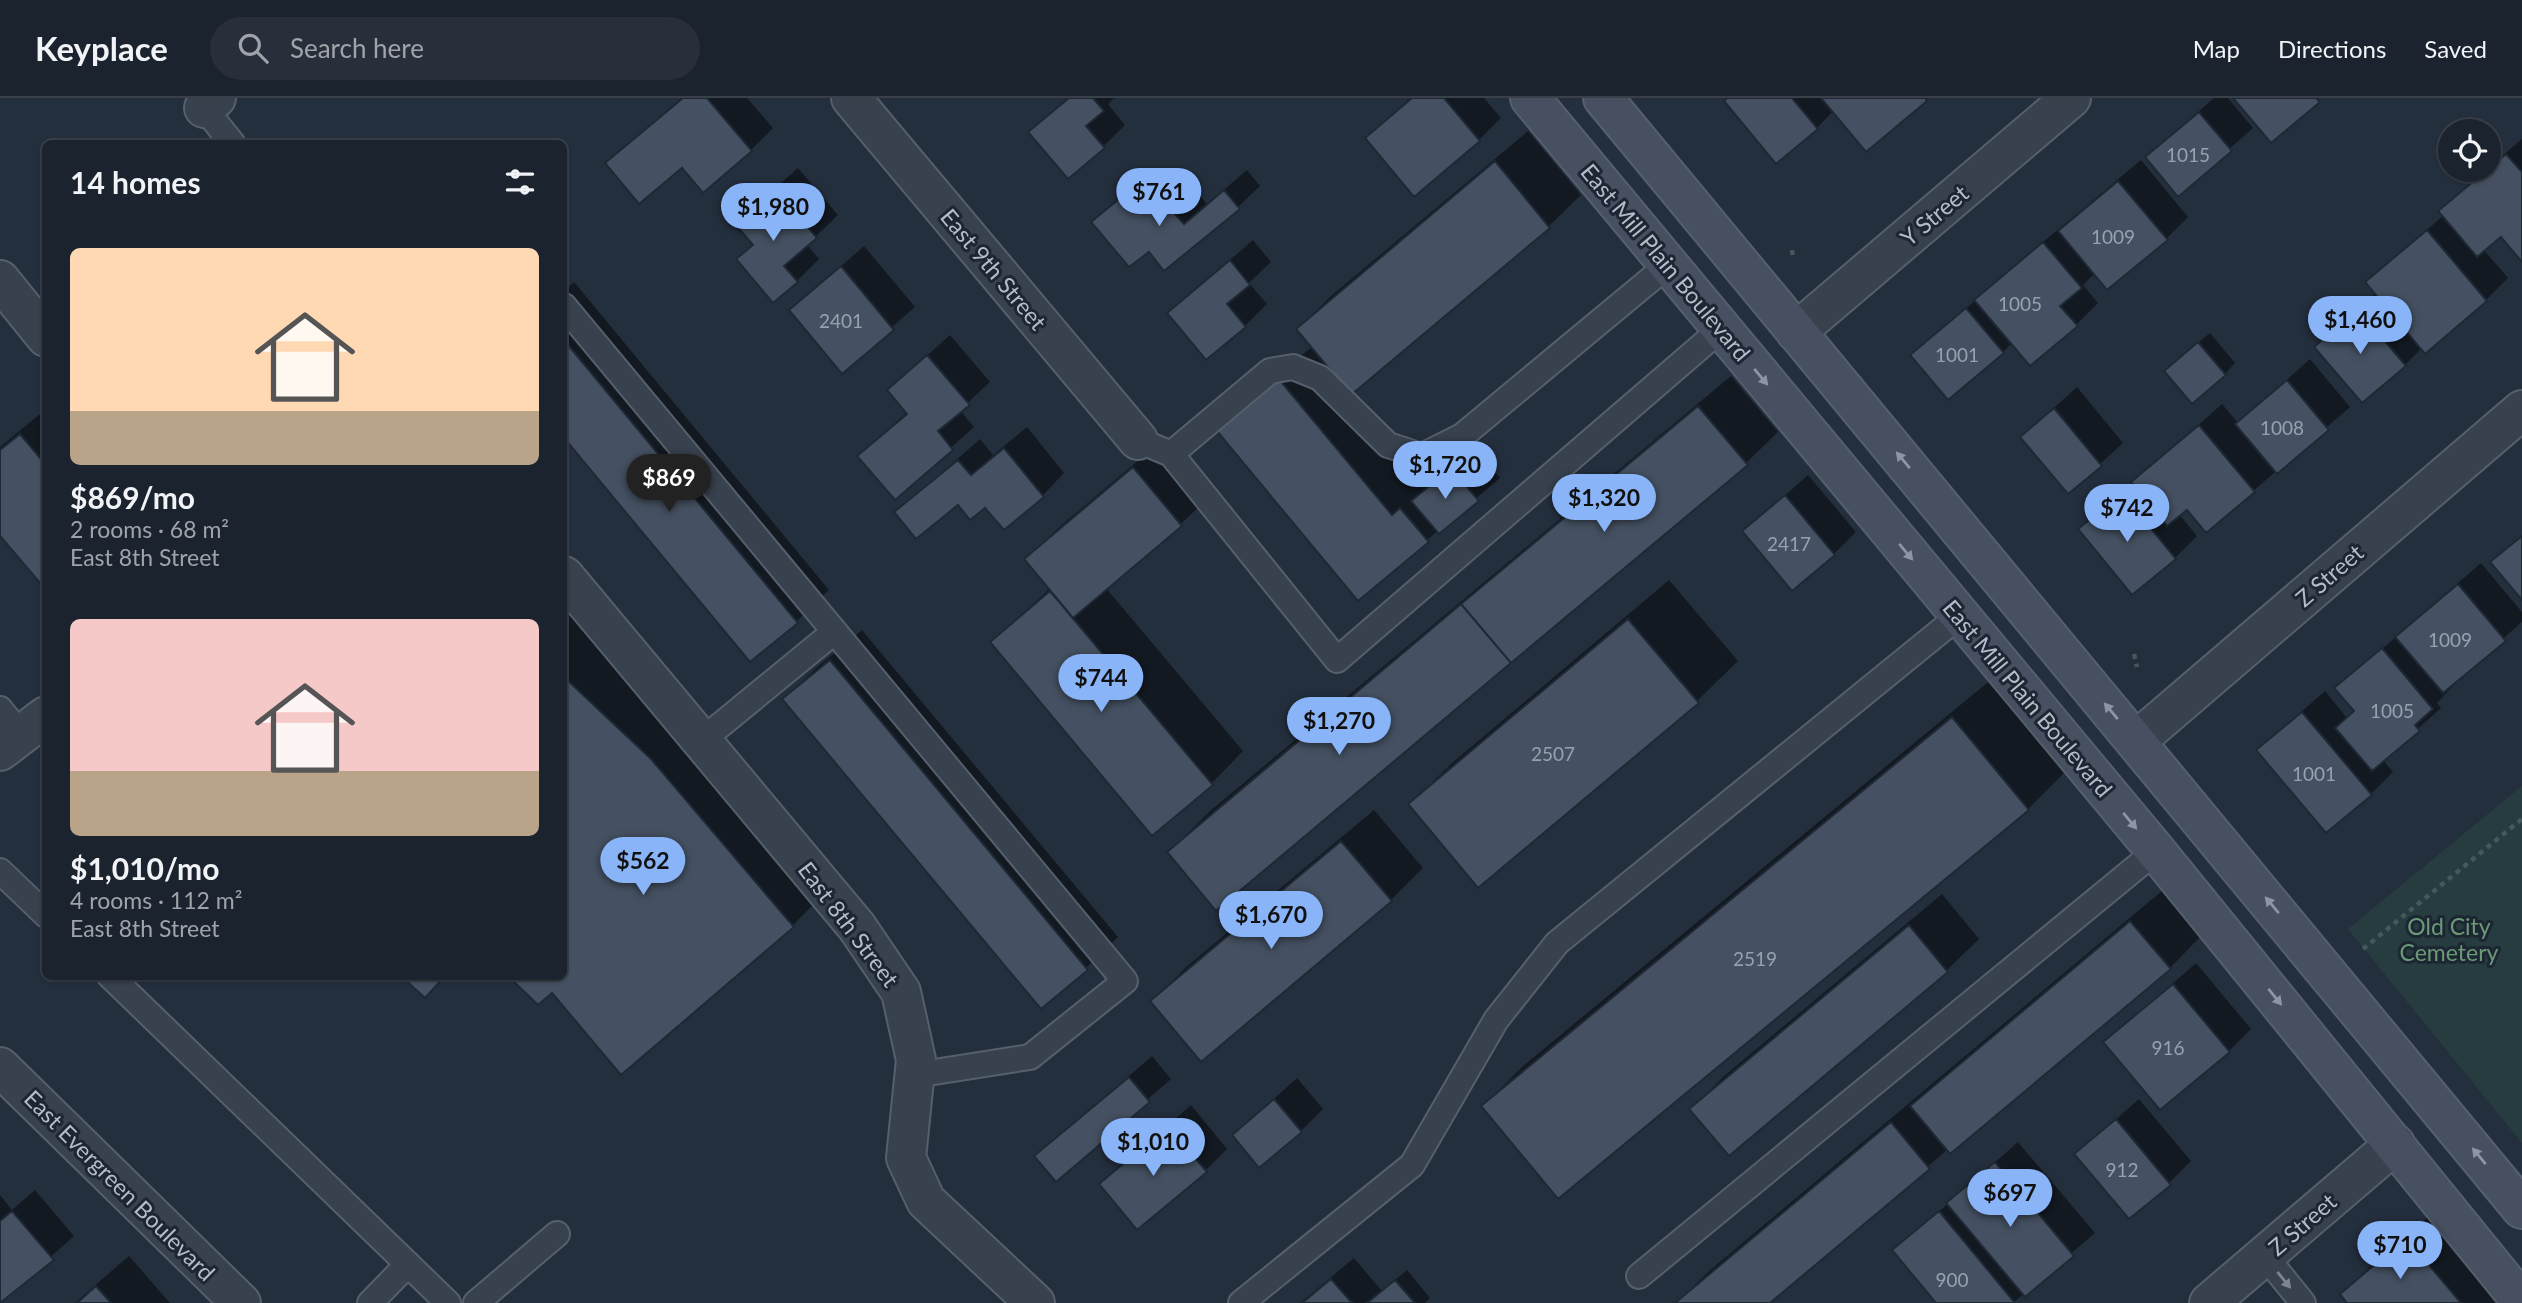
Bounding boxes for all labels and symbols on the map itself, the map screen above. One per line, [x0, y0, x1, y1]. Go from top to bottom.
house number: 1015 [2166, 143, 2210, 166]
street label: East Mill Plain Boulevard [1575, 158, 1757, 366]
pin: $761 [1118, 169, 1200, 228]
street label: Y Street [1894, 178, 1974, 251]
pin: $1,980 [716, 184, 830, 243]
street label: East 9th Street [935, 203, 1053, 336]
house number: 1009 [2091, 225, 2135, 248]
house number: 1005 [1998, 292, 2042, 315]
pin: $1,460 [2303, 296, 2417, 356]
house number: 2401 [819, 309, 863, 332]
house number: 1001 [1935, 343, 1979, 366]
one-way arrow [1753, 368, 1768, 386]
house number: 1008 [2260, 416, 2304, 439]
pin: $1,720 [1388, 442, 1502, 501]
one-way arrow [1896, 452, 1911, 469]
pin: $869 [628, 454, 710, 514]
pin: $1,320 [1547, 474, 1661, 534]
pin: $742 [2086, 484, 2168, 544]
house number: 2417 [1767, 532, 1811, 555]
street label: Z Street [2290, 538, 2369, 612]
one-way arrow [1898, 544, 1913, 561]
street label: East Mill Plain Boulevard [1937, 594, 2119, 802]
house number: 1009 [2428, 628, 2472, 651]
pin: $744 [1060, 654, 1142, 714]
pin: $1,270 [1282, 698, 1396, 757]
house number: 1005 [2370, 699, 2414, 722]
one-way arrow [2104, 702, 2119, 719]
house number: 2507 [1531, 742, 1575, 765]
house number: 1001 [2292, 762, 2336, 785]
one-way arrow [2122, 812, 2137, 829]
pin: $562 [602, 838, 684, 897]
street label: East 8th Street [793, 856, 906, 993]
pin: $1,670 [1214, 892, 1328, 951]
one-way arrow [2264, 896, 2279, 914]
park label: Old City Cemetery [2400, 912, 2499, 966]
house number: 2519 [1733, 947, 1777, 970]
one-way arrow [2267, 987, 2282, 1005]
house number: 916 [2151, 1036, 2185, 1059]
street label: East Evergreen Boulevard [19, 1084, 221, 1286]
pin: $1,010 [1096, 1118, 1210, 1178]
one-way arrow [2471, 1147, 2486, 1165]
house number: 912 [2105, 1158, 2139, 1181]
pin: $697 [1969, 1170, 2051, 1229]
street label: Z Street [2263, 1187, 2342, 1261]
pin: $710 [2359, 1222, 2441, 1281]
house number: 900 [1935, 1268, 1969, 1291]
one-way arrow [2276, 1270, 2291, 1288]

